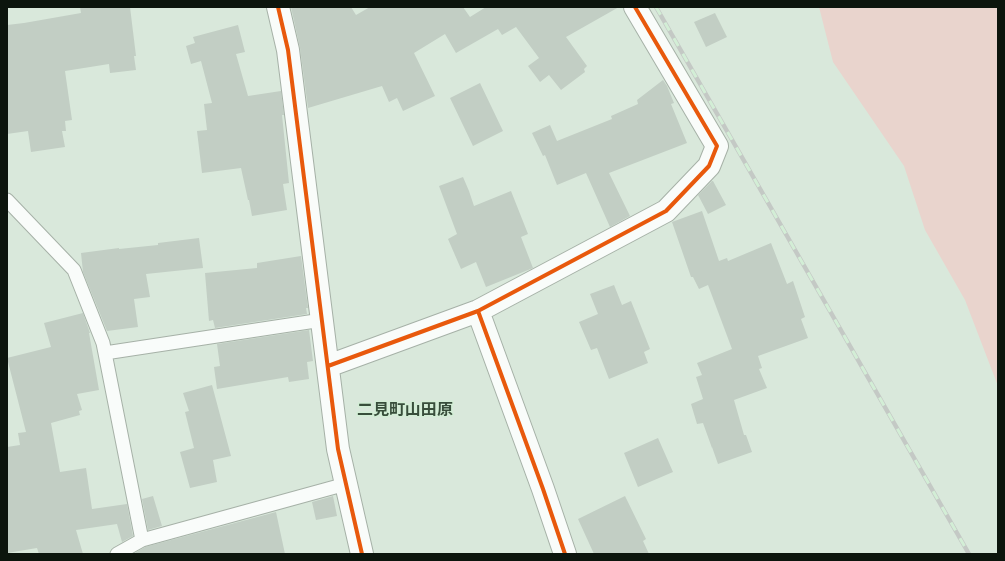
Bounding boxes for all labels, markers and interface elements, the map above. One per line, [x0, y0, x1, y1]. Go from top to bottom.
district label: 二見町山田原 [357, 401, 453, 421]

